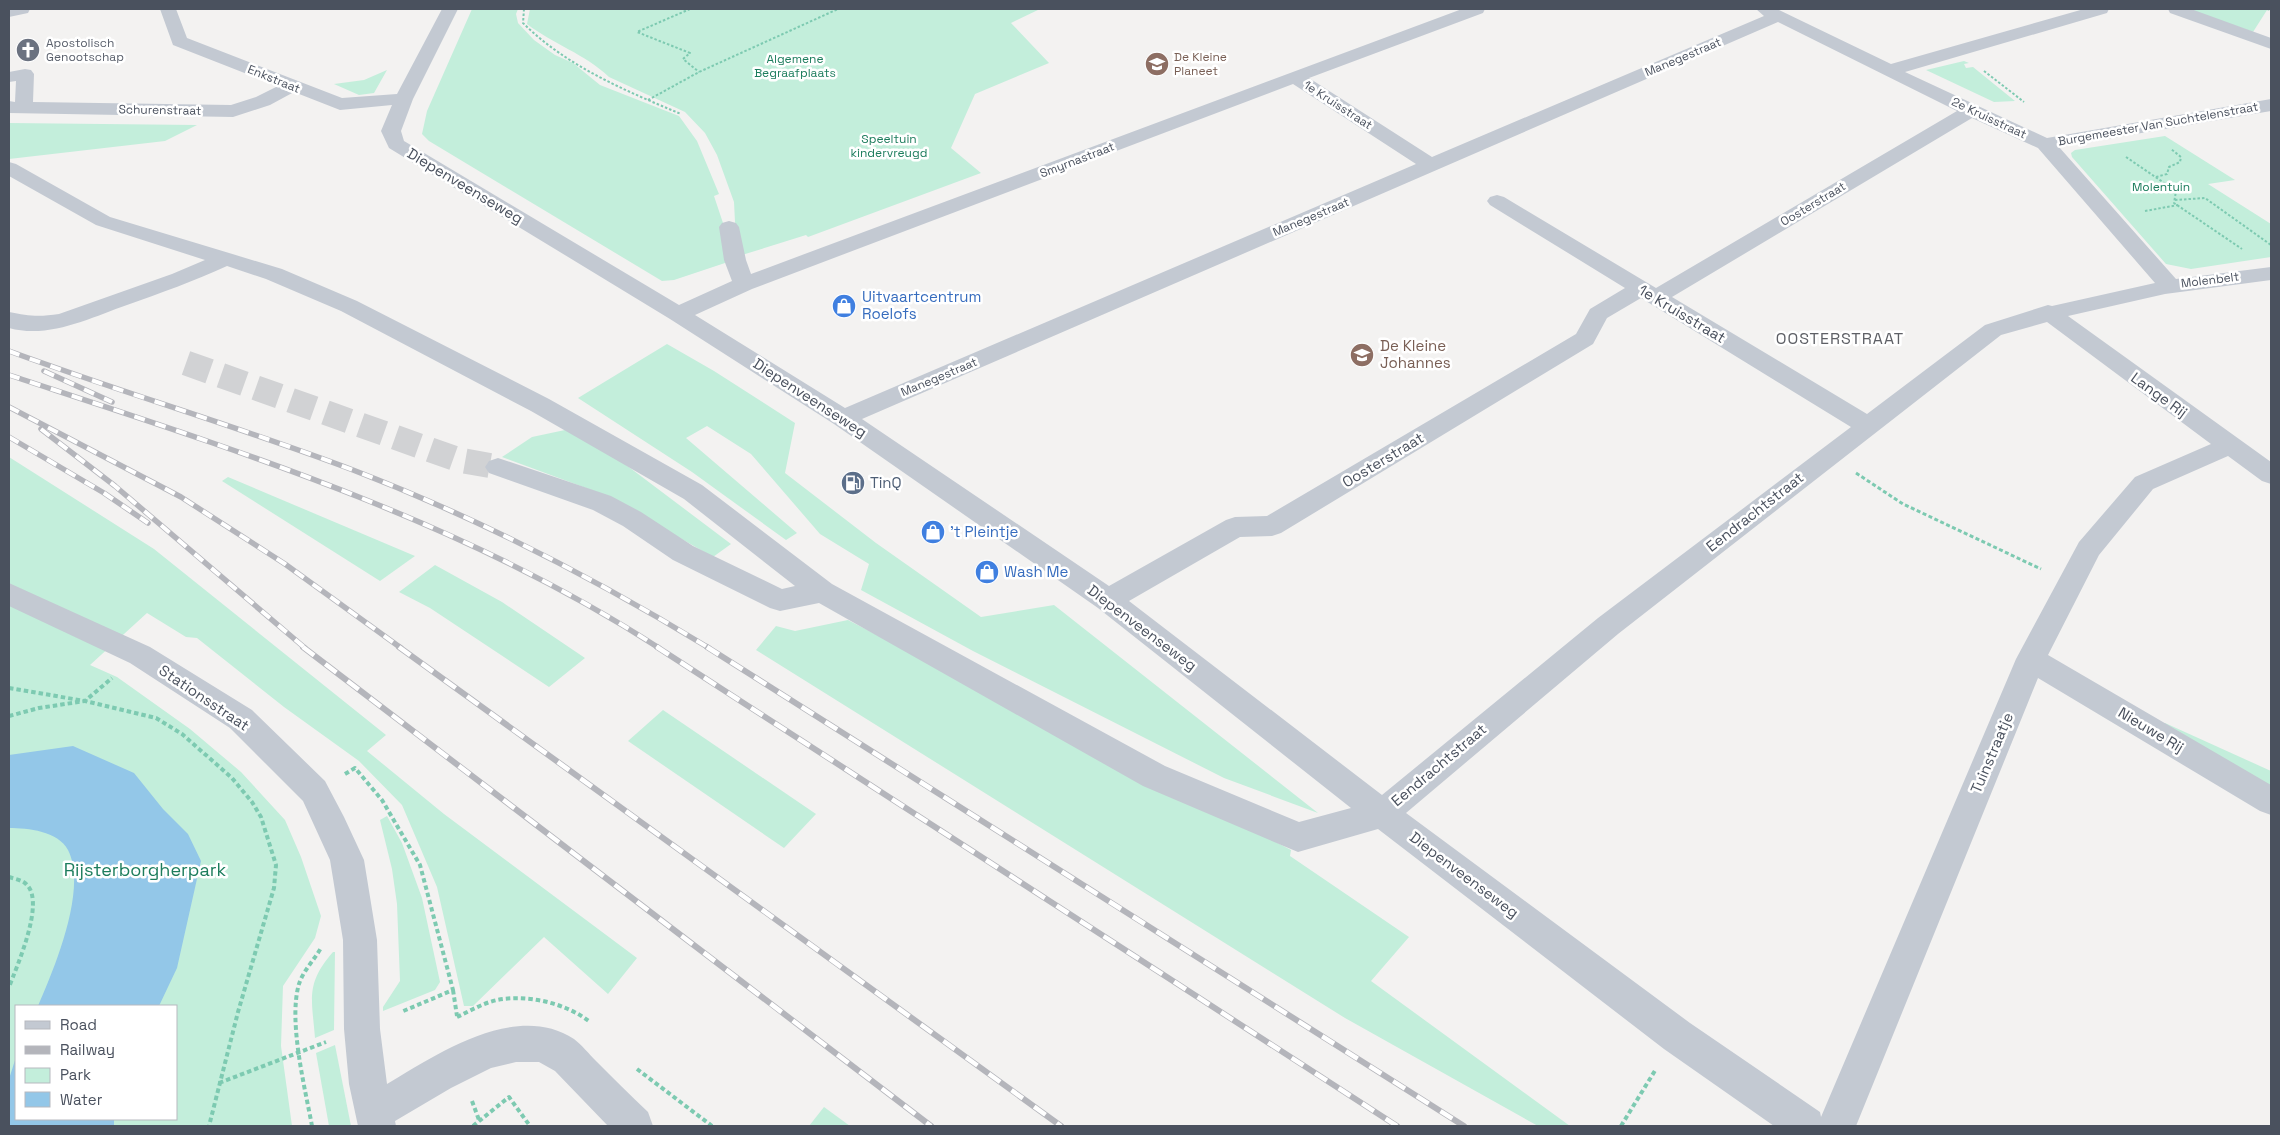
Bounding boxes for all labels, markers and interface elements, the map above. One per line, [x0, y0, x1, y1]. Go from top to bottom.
street label: Manegestraat [1642, 34, 1724, 80]
place label: Apostolisch Genootschap [46, 35, 124, 65]
church icon: Apostolisch Genootschap [15, 37, 41, 63]
place label: De Kleine Planeet [1174, 49, 1227, 79]
park label: Algemene Begraafplaats [754, 51, 836, 81]
school or university icon: De Kleine Planeet [1144, 51, 1170, 77]
street label: Enkstraat [245, 61, 303, 97]
street label: 1e Kruisstraat [1301, 77, 1375, 133]
street label: 2e Kruisstraat [1949, 94, 2029, 142]
street label: Burgemeester Van Suchtelenstraat [2057, 98, 2259, 150]
street label: Schurenstraat [118, 101, 202, 119]
park label: Speeltuin kindervreugd [851, 131, 927, 161]
street label: Smyrnastraat [1037, 138, 1117, 182]
street label: Diepenveenseweg [404, 143, 527, 228]
street label: Oosterstraat [1777, 178, 1849, 230]
park label: Molentuin [2132, 179, 2190, 195]
street label: Manegestraat [1270, 194, 1352, 240]
street label: Molenbelt [2180, 268, 2240, 292]
street label: 1e Kruisstraat [1635, 280, 1729, 347]
place label: Uitvaartcentrum Roelofs [862, 287, 981, 323]
shop icon: Uitvaartcentrum Roelofs [831, 293, 857, 319]
district label: OOSTERSTRAAT [1776, 328, 1904, 349]
place label: De Kleine Johannes [1380, 336, 1451, 372]
school or university icon: De Kleine Johannes [1349, 342, 1375, 368]
street label: Diepenveenseweg [750, 354, 871, 441]
street label: Manegestraat [898, 354, 980, 400]
street label: Lange Rij [2127, 368, 2191, 421]
street label: Oosterstraat [1339, 428, 1427, 491]
street label: Eendrachtstraat [1702, 468, 1807, 556]
fuel station icon: TinQ [840, 470, 866, 496]
place label: TinQ [870, 473, 902, 492]
shop icon: 't Pleintje [920, 519, 946, 545]
place label: 't Pleintje [950, 522, 1018, 541]
shop icon: Wash Me [974, 559, 1000, 585]
place label: Wash Me [1004, 562, 1068, 581]
street label: Diepenveenseweg [1084, 580, 1201, 675]
street label: Stationsstraat [156, 660, 253, 735]
street label: Nieuwe Rij [2115, 703, 2188, 757]
street label: Tuinstraatje [1966, 709, 2017, 796]
street label: Eendrachtstraat [1387, 719, 1490, 810]
street label: Diepenveenseweg [1406, 827, 1523, 922]
park label: Rijsterborgherpark [64, 858, 227, 881]
legend [15, 1005, 178, 1120]
text: Road [60, 1015, 97, 1034]
text: Railway [60, 1040, 115, 1059]
text: Park [60, 1065, 91, 1084]
text: Water [60, 1090, 103, 1109]

